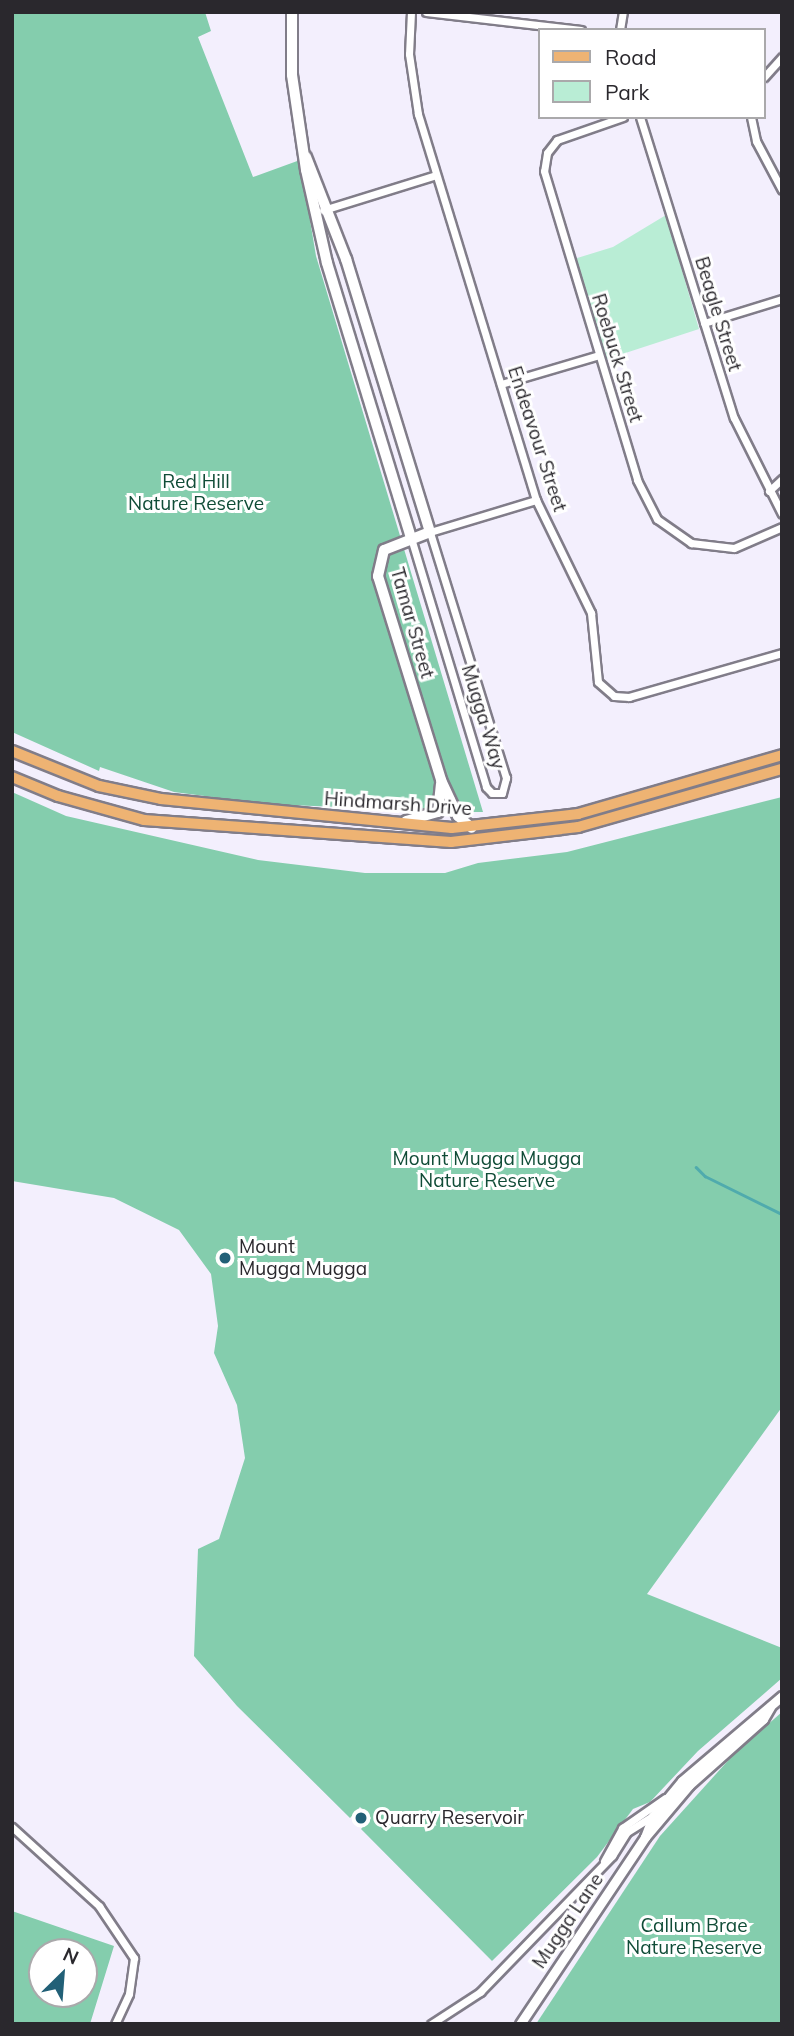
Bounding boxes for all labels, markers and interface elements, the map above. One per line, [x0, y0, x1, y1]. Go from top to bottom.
legend [538, 28, 766, 119]
text: Road [605, 44, 656, 70]
text: Park [605, 79, 649, 105]
street label: Beagle Street [690, 254, 746, 374]
street label: Roebuck Street [587, 291, 647, 425]
street label: Endeavour Street [503, 363, 571, 515]
park label: Red Hill Nature Reserve [128, 471, 264, 515]
street label: Tamar Street [385, 565, 439, 681]
street label: Mugga Way [456, 662, 510, 772]
street label: Hindmarsh Drive [323, 787, 473, 821]
park label: Mount Mugga Mugga Nature Reserve [393, 1148, 581, 1192]
place label: Mount Mugga Mugga [239, 1236, 367, 1280]
marker: Mount Mugga Mugga [217, 1250, 233, 1266]
place label: Quarry Reservoir [375, 1807, 524, 1829]
marker: Quarry Reservoir [353, 1810, 369, 1826]
street label: Mugga Lane [528, 1869, 608, 1973]
park label: Callum Brae Nature Reserve [626, 1915, 762, 1959]
north arrow [28, 1938, 98, 2008]
text: N [59, 1942, 83, 1970]

